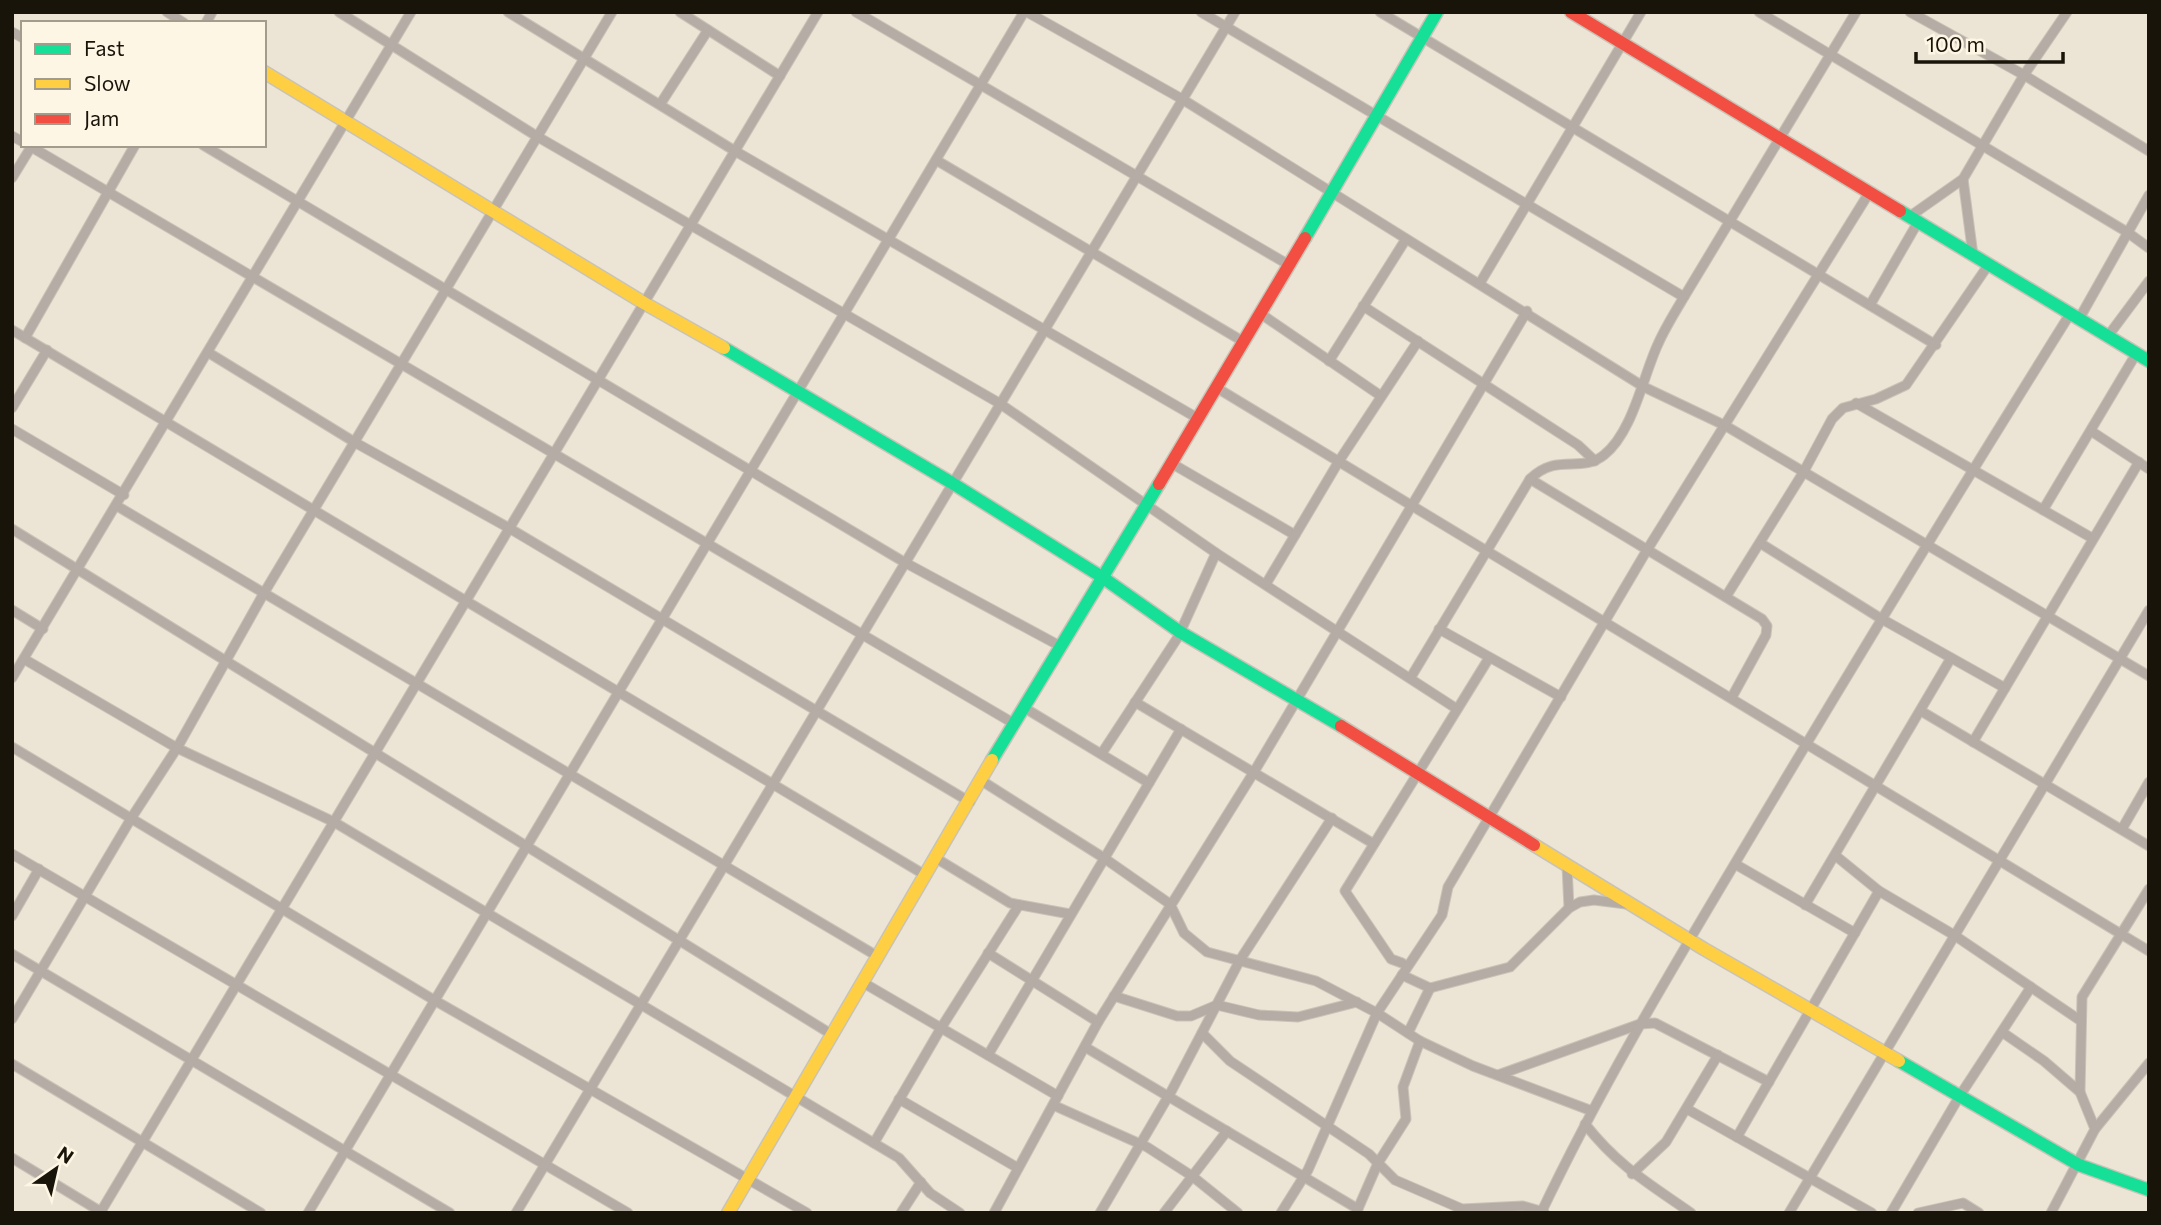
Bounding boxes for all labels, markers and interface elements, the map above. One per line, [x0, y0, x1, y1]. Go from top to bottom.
legend [21, 21, 266, 147]
scale bar [1916, 21, 2063, 65]
text: 100 m [1926, 31, 1985, 56]
text: Fast [84, 35, 125, 60]
text: Slow [84, 70, 131, 95]
text: Jam [84, 105, 119, 130]
north arrow [21, 1134, 91, 1204]
text: N [53, 1141, 78, 1168]

